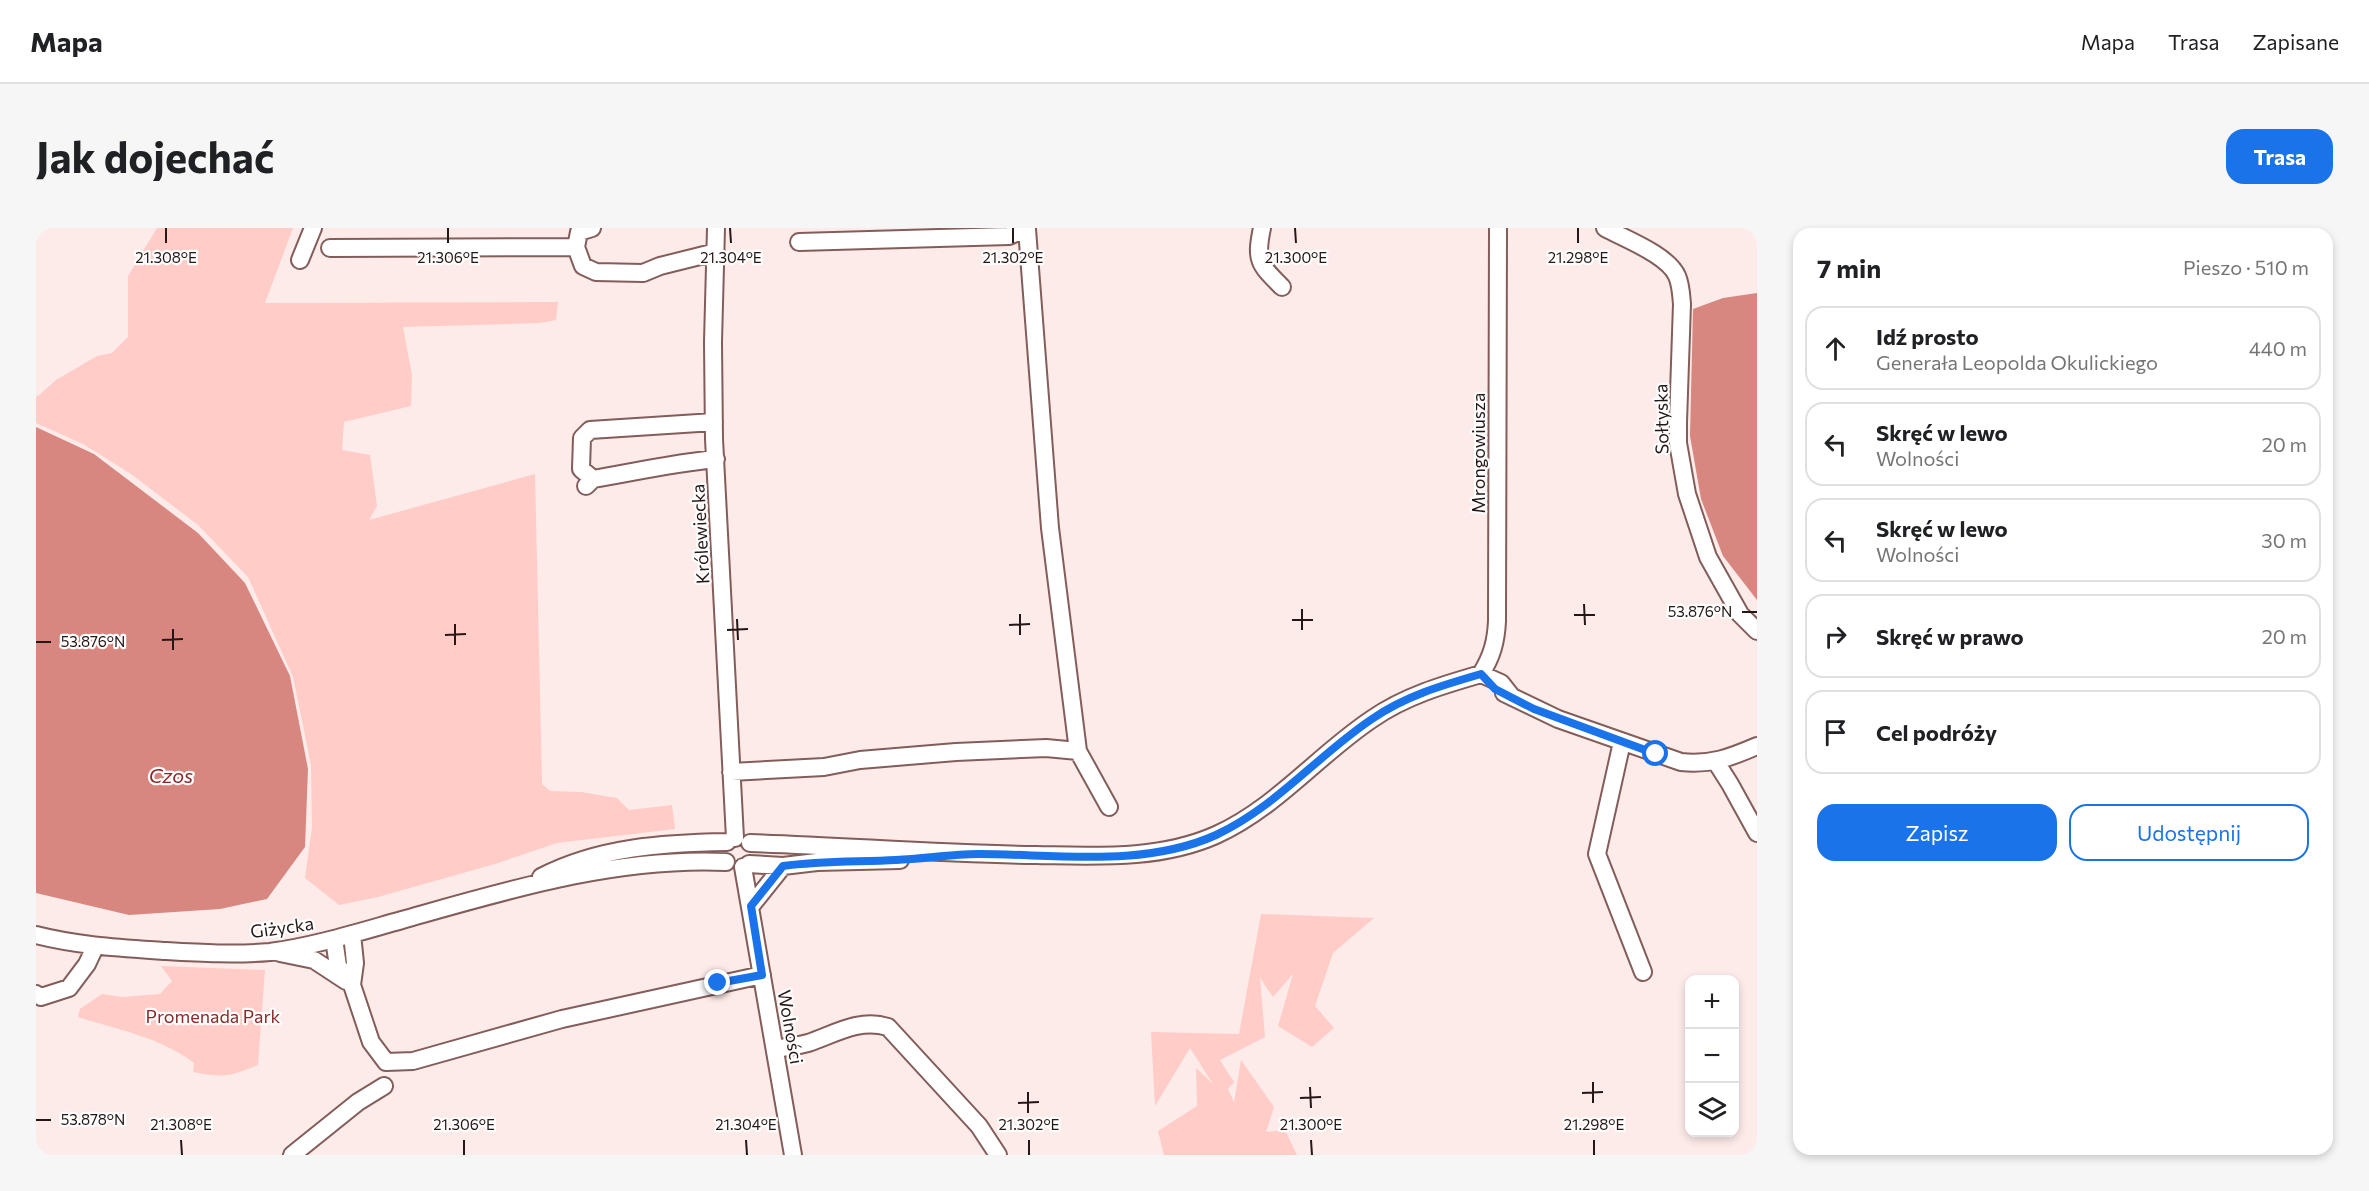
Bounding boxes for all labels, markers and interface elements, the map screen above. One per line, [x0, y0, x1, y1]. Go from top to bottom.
text: Mapa [30, 24, 103, 58]
text: Mapa [2081, 29, 2135, 54]
text: Trasa [2168, 29, 2219, 54]
text: Zapisane [2252, 29, 2339, 54]
button: Trasa [2226, 129, 2333, 184]
text: Jak dojechać [36, 130, 274, 182]
text: 21.308°E [135, 248, 197, 266]
text: 21.306°E [417, 248, 479, 266]
text: 21.304°E [700, 248, 762, 266]
text: 21.302°E [983, 248, 1044, 266]
text: 21.300°E [1265, 248, 1327, 266]
text: 21.298°E [1548, 248, 1608, 266]
text: 7 min [1817, 252, 1881, 283]
text: Pieszo · 510 m [2183, 255, 2309, 279]
text: Idź prosto [1876, 323, 1979, 350]
icon: ahead [1819, 332, 1852, 365]
text: 440 m [2249, 336, 2307, 360]
text: Generała Leopolda Okulickiego [1876, 350, 2158, 374]
street label: Sołtyska [1649, 383, 1673, 455]
street label: Mrongowiusza [1467, 393, 1489, 513]
text: Skręć w lewo [1876, 419, 2008, 446]
icon: left [1819, 428, 1852, 461]
text: 20 m [2262, 432, 2307, 456]
text: Wolności [1876, 446, 1959, 470]
street label: Królewiecka [686, 483, 714, 585]
text: Skręć w lewo [1876, 515, 2008, 542]
icon: left [1819, 524, 1852, 557]
text: 30 m [2261, 528, 2307, 552]
text: Wolności [1876, 542, 1959, 566]
text: 53.876°N [1668, 602, 1732, 620]
icon: right [1819, 620, 1852, 653]
text: Skręć w prawo [1876, 623, 2024, 650]
text: 20 m [2262, 624, 2307, 648]
text: 53.876°N [61, 632, 125, 650]
icon: arrive [1819, 716, 1852, 749]
text: Cel podróży [1876, 719, 1997, 746]
route start [1642, 740, 1668, 766]
water label: Czos [149, 763, 193, 787]
button: Zapisz [1817, 804, 2057, 861]
button: Udostępnij [2069, 804, 2309, 861]
street label: Giżycka [249, 912, 315, 942]
route end [704, 969, 730, 995]
map controls [1685, 975, 1739, 1137]
button: + [1685, 975, 1739, 1029]
street label: Wolności [774, 988, 808, 1066]
park label: Promenada Park [146, 1005, 281, 1027]
button: − [1685, 1029, 1739, 1083]
button: layers [1685, 1083, 1739, 1137]
text: 53.878°N [61, 1110, 125, 1128]
text: 21.308°E [150, 1115, 212, 1133]
text: 21.306°E [433, 1115, 495, 1133]
text: 21.304°E [715, 1115, 777, 1133]
text: 21.302°E [999, 1115, 1060, 1133]
text: 21.300°E [1280, 1115, 1342, 1133]
text: 21.298°E [1564, 1115, 1624, 1133]

